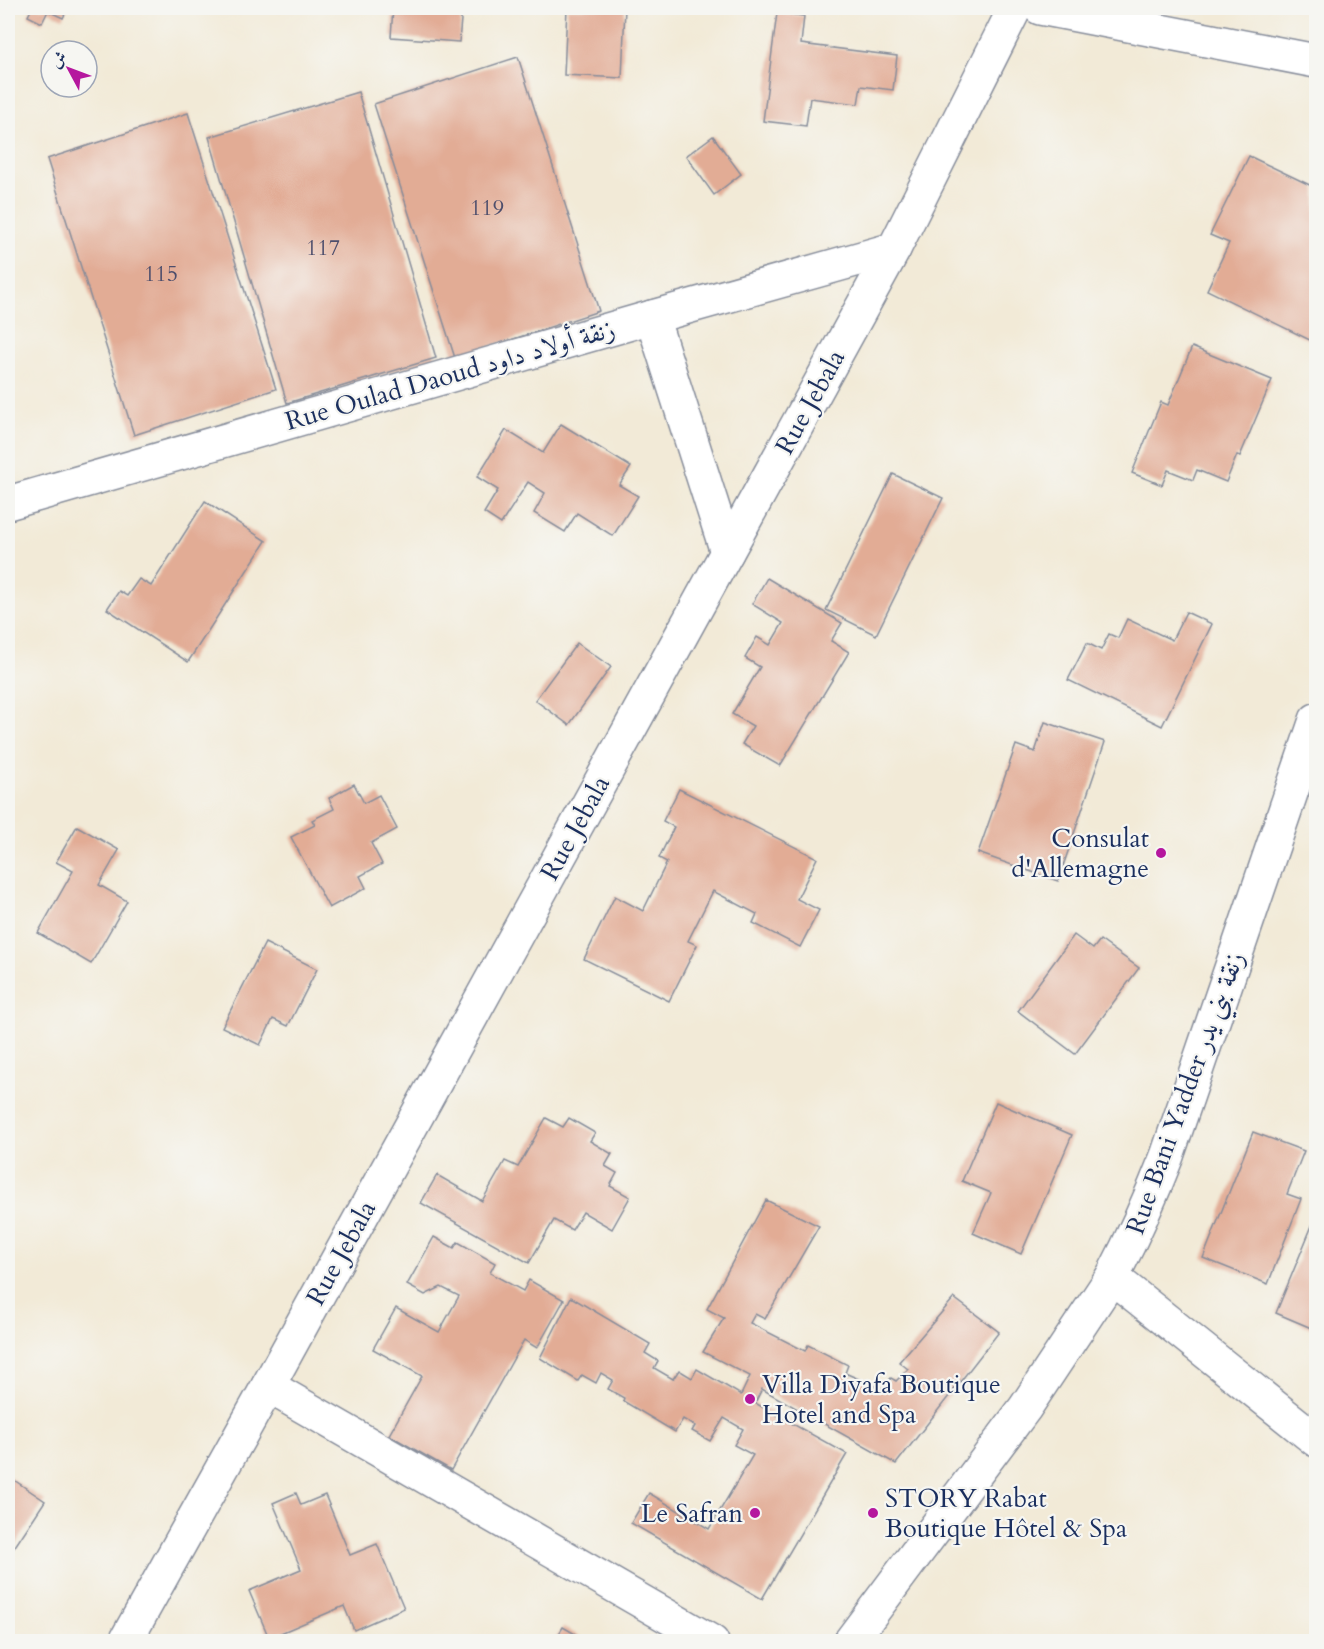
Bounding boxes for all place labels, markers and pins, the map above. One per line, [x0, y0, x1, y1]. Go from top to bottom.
place label: Consulat d'Allemagne [1011, 821, 1149, 886]
marker: Consulat d'Allemagne [1154, 846, 1168, 860]
place label: Villa Diyafa Boutique Hotel and Spa [762, 1367, 1001, 1432]
marker: Villa Diyafa Boutique Hotel and Spa [743, 1392, 757, 1406]
place label: STORY Rabat Boutique Hôtel & Spa [885, 1481, 1127, 1546]
place label: Le Safran [641, 1496, 743, 1531]
marker: Le Safran [748, 1506, 762, 1520]
marker: STORY Rabat Boutique Hôtel & Spa [866, 1506, 880, 1520]

